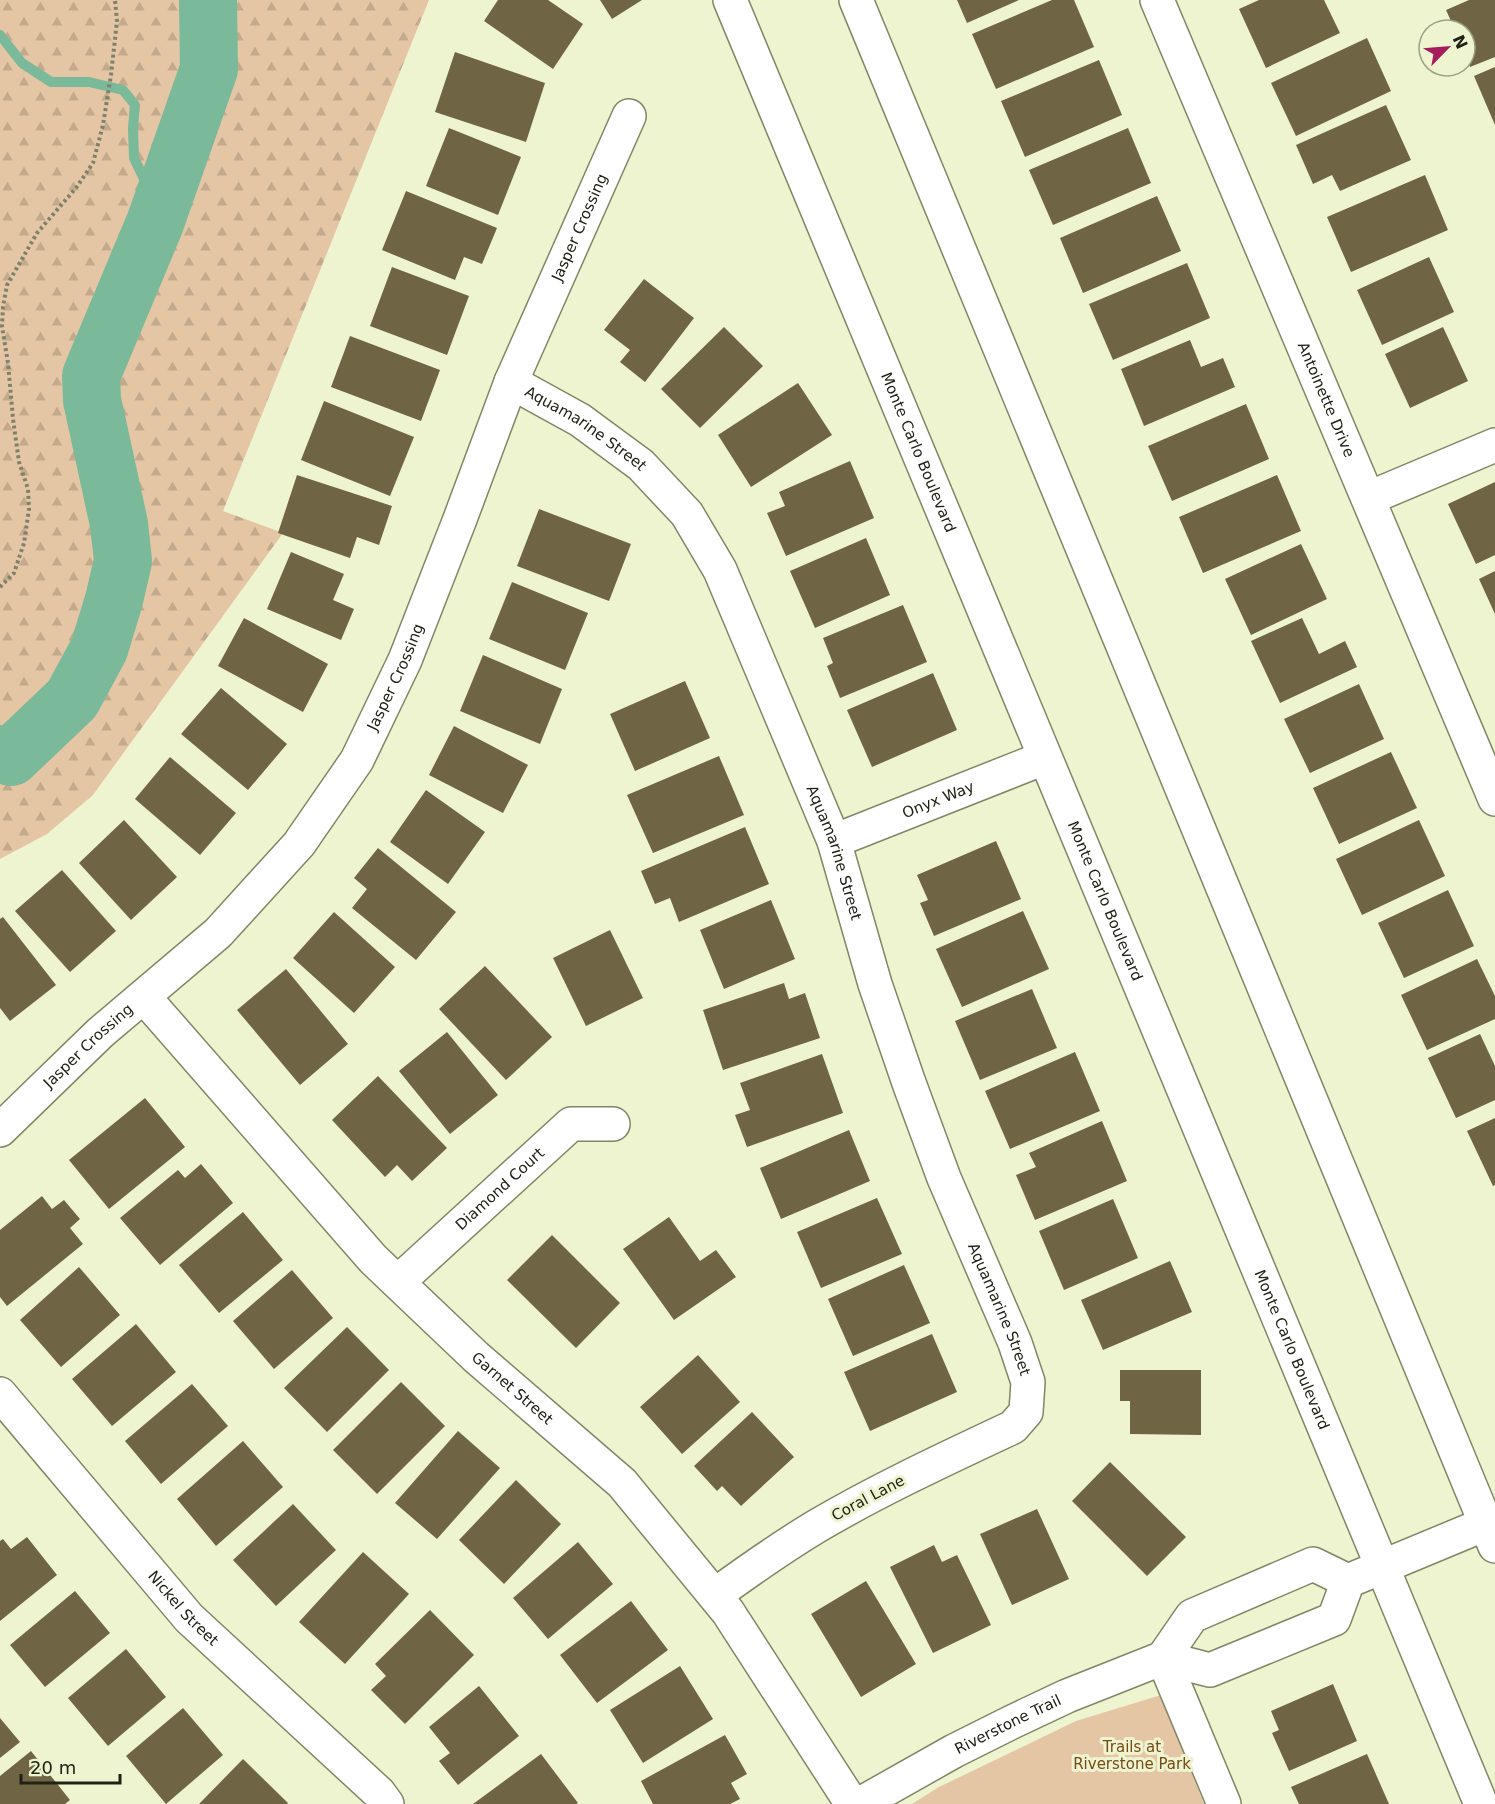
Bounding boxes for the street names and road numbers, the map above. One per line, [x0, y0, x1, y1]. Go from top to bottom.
street label: Jasper Crossing [548, 171, 611, 285]
street label: Antoinette Drive [1294, 339, 1358, 460]
street label: Monte Carlo Boulevard [877, 370, 960, 535]
street label: Aquamarine Street [522, 382, 651, 474]
street label: Jasper Crossing [363, 621, 427, 734]
street label: Onyx Way [900, 777, 977, 822]
street label: Aquamarine Street [803, 783, 865, 922]
street label: Monte Carlo Boulevard [1064, 818, 1146, 984]
street label: Jasper Crossing [39, 1000, 137, 1092]
street label: Diamond Court [452, 1144, 548, 1234]
street label: Aquamarine Street [964, 1240, 1034, 1378]
street label: Monte Carlo Boulevard [1251, 1267, 1333, 1432]
street label: Garnet Street [468, 1348, 557, 1428]
street label: Coral Lane [828, 1471, 908, 1525]
street label: Nickel Street [144, 1567, 222, 1650]
street label: Riverstone Trail [952, 1691, 1064, 1758]

